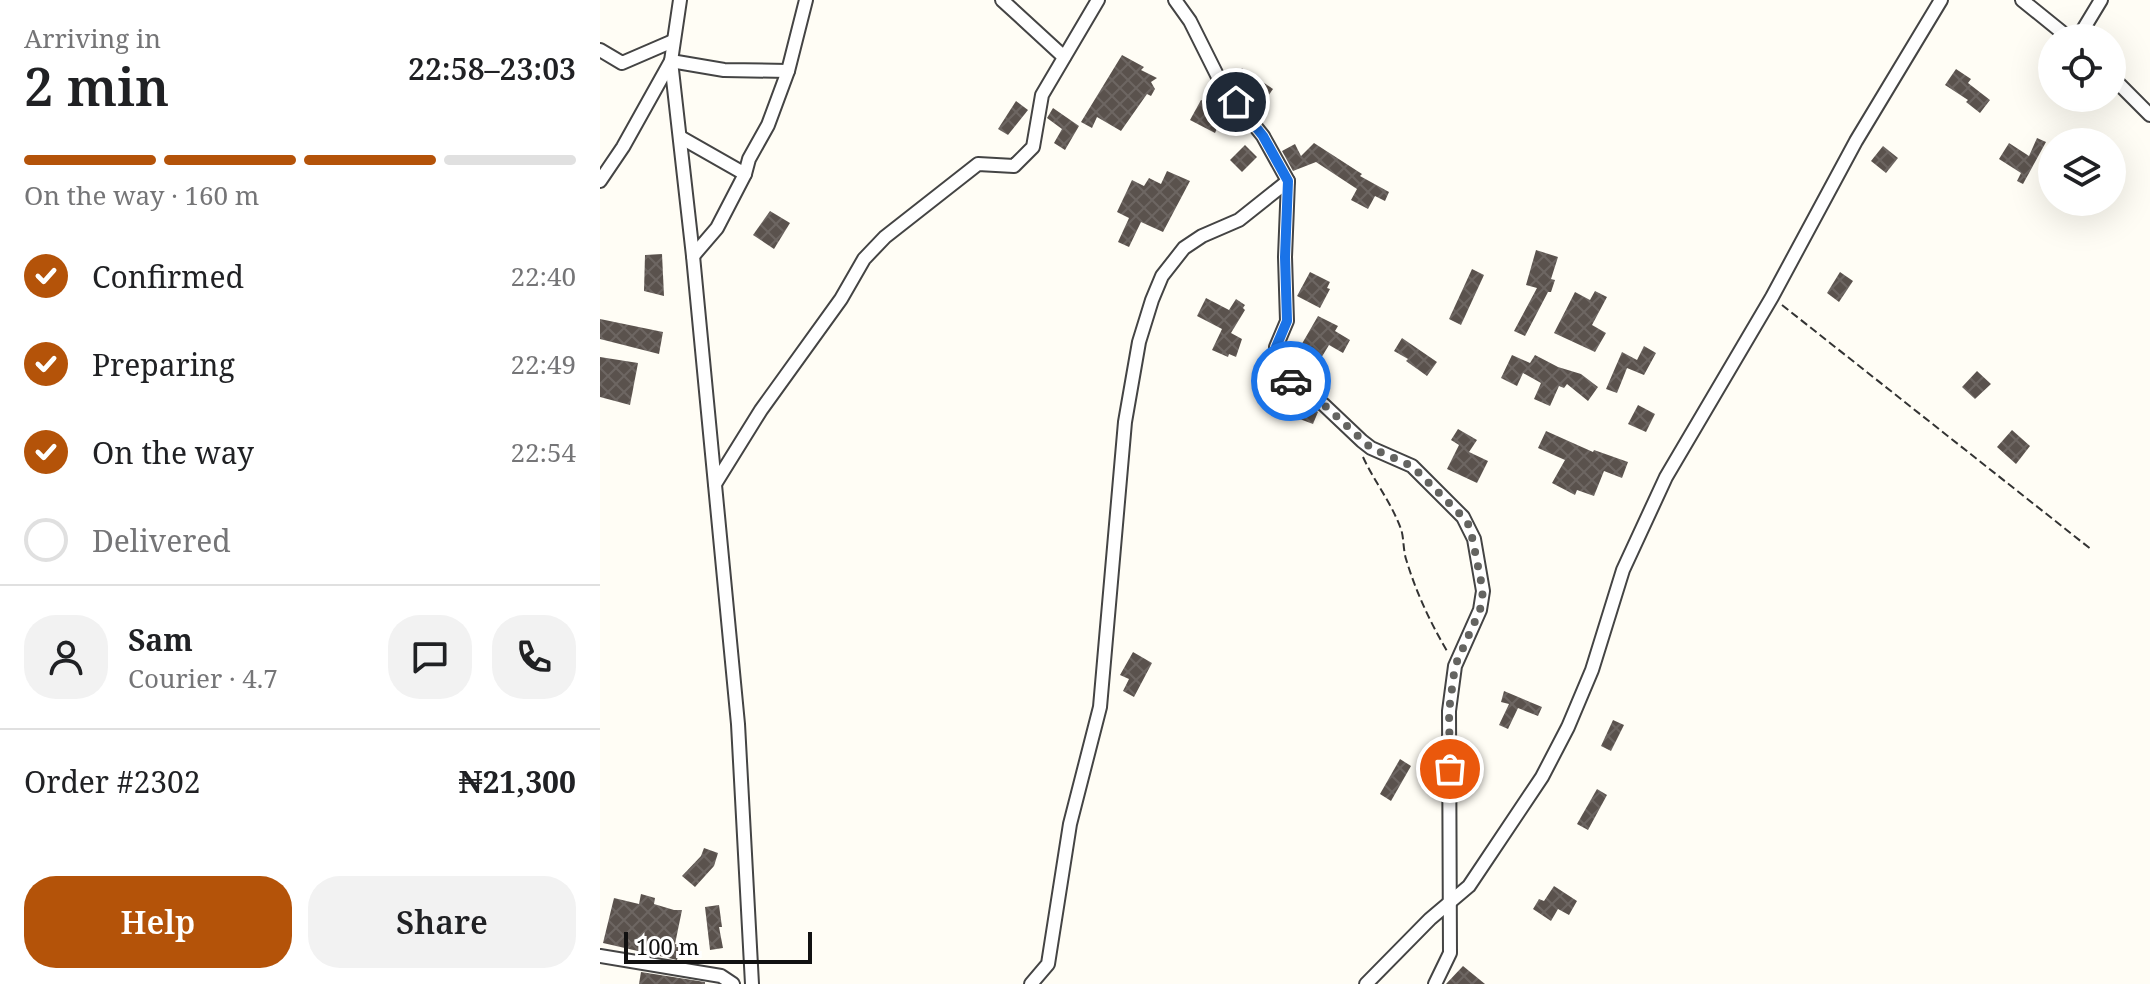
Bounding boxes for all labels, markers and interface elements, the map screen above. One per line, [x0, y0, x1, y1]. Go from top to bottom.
text: Arriving in [24, 20, 161, 56]
map controls [2038, 24, 2126, 216]
button: locate [2038, 24, 2126, 112]
text: 22:58–23:03 [408, 48, 576, 89]
text: 2 min [24, 50, 169, 121]
pin [1202, 68, 1270, 136]
icon: home [1214, 80, 1258, 124]
button: layers [2038, 128, 2126, 216]
text: On the way · 160 m [24, 177, 259, 213]
icon: check [24, 254, 68, 298]
text: Confirmed [92, 256, 244, 297]
text: 22:40 [510, 258, 576, 294]
courier [1251, 341, 1331, 421]
icon: check [24, 342, 68, 386]
text: Preparing [92, 344, 235, 385]
text: 22:49 [510, 346, 576, 382]
icon: car [1269, 359, 1313, 403]
icon: check [24, 430, 68, 474]
text: On the way [92, 432, 254, 473]
text: 22:54 [510, 434, 576, 470]
text: Delivered [92, 520, 231, 561]
button: person [24, 615, 108, 699]
button: chat [388, 615, 472, 699]
button: phone [492, 615, 576, 699]
text: Sam [128, 619, 193, 660]
text: Courier · 4.7 [128, 660, 278, 696]
pin [1416, 735, 1484, 803]
icon: bag [1428, 747, 1472, 791]
text: Order #2302 [24, 761, 201, 802]
text: ₦21,300 [459, 761, 576, 802]
button: Help [24, 876, 292, 968]
button: Share [308, 876, 576, 968]
scale bar [624, 928, 812, 964]
text: 100 m [636, 931, 699, 961]

